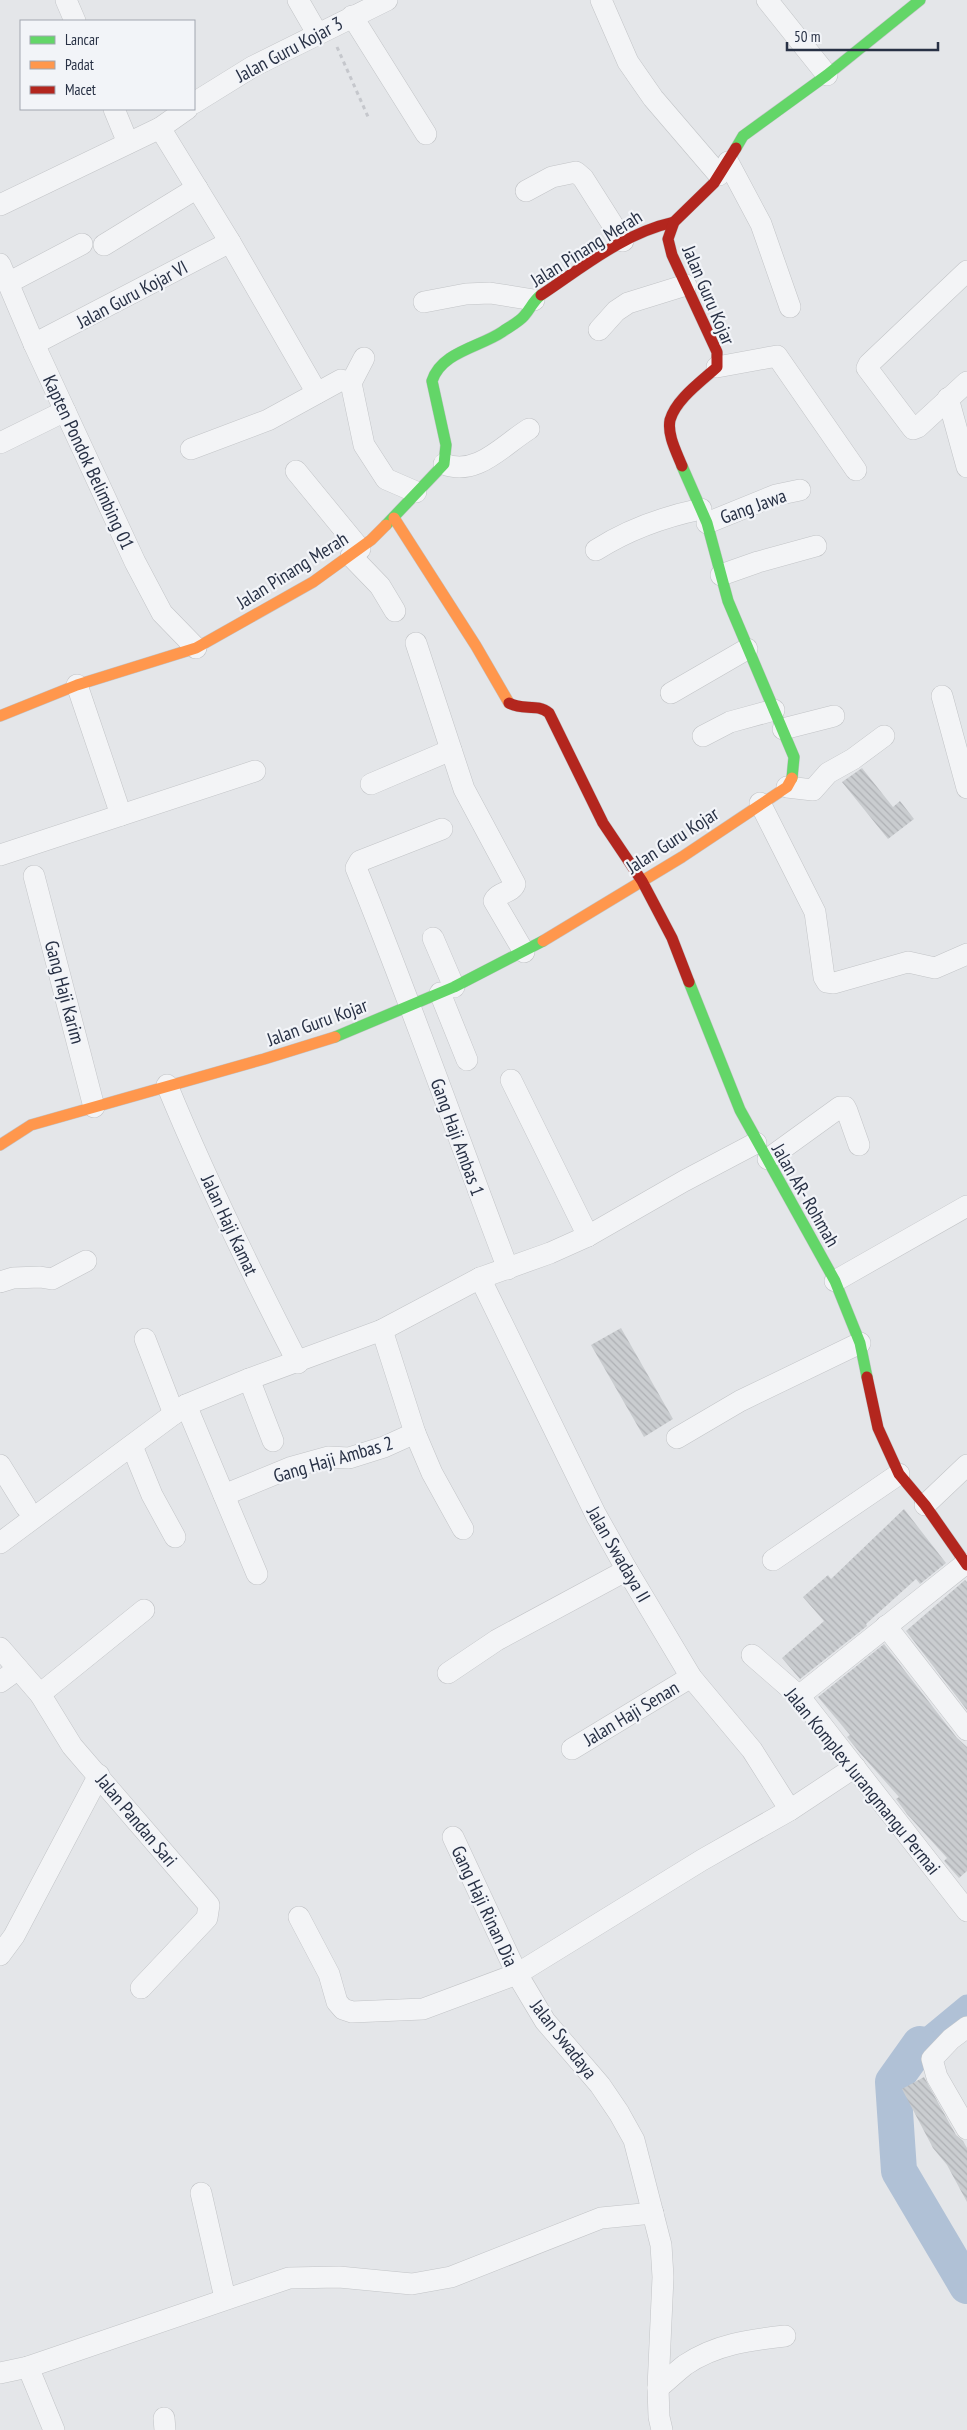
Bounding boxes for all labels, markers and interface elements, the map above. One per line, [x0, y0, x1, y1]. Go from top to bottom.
street label: Jalan Guru Kojar 3 [230, 11, 347, 88]
legend [20, 20, 195, 110]
scale bar [787, 20, 938, 52]
text: 50 m [794, 27, 820, 46]
text: Lancar [65, 30, 100, 49]
text: Padat [65, 55, 94, 74]
text: Macet [65, 80, 96, 99]
street label: Jalan Pinang Merah [525, 204, 646, 292]
street label: Jalan Guru Kojar [677, 241, 741, 349]
street label: Jalan Guru Kojar VI [72, 255, 192, 334]
street label: Kapten Pondok Belimbing 01 [38, 371, 140, 553]
street label: Gang Jawa [717, 483, 789, 529]
street label: Jalan Pinang Merah [231, 526, 352, 614]
street label: Jalan Guru Kojar [620, 801, 723, 879]
street label: Gang Haji Karim [40, 938, 90, 1046]
street label: Jalan Guru Kojar [262, 992, 371, 1052]
street label: Gang Haji Ambas 1 [426, 1075, 490, 1199]
street label: Jalan AR- Rohmah [766, 1138, 845, 1251]
street label: Jalan Haji Kamat [196, 1170, 264, 1280]
street label: Gang Haji Ambas 2 [270, 1430, 396, 1488]
street label: Jalan Swadaya II [581, 1501, 656, 1606]
street label: Jalan Haji Senan [578, 1675, 683, 1751]
street label: Jalan Komplex Jurangmangu Permai [780, 1682, 946, 1879]
street label: Jalan Pandan Sari [91, 1768, 183, 1871]
street label: Gang Haji Rinan Dia [446, 1842, 524, 1970]
street label: Jalan Swadaya [525, 1994, 602, 2083]

